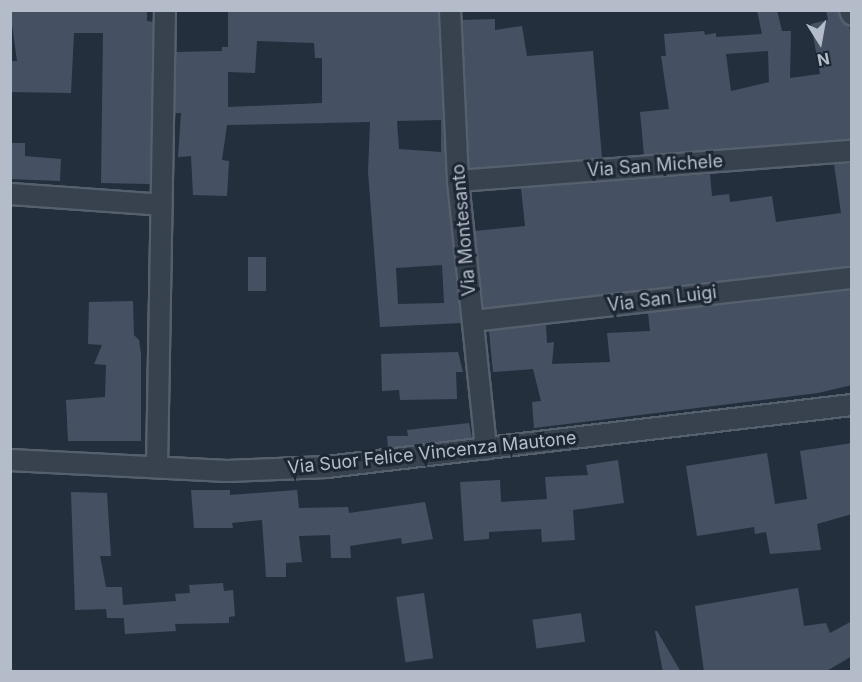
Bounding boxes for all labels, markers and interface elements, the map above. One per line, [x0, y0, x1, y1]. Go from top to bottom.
north arrow [790, 12, 850, 72]
text: N [816, 49, 831, 71]
street label: Via San Michele [586, 150, 724, 182]
street label: Via Montesanto [447, 163, 481, 297]
street label: Via San Luigi [606, 282, 718, 316]
street label: Via Suor Felice Vincenza Mautone [287, 427, 577, 479]

